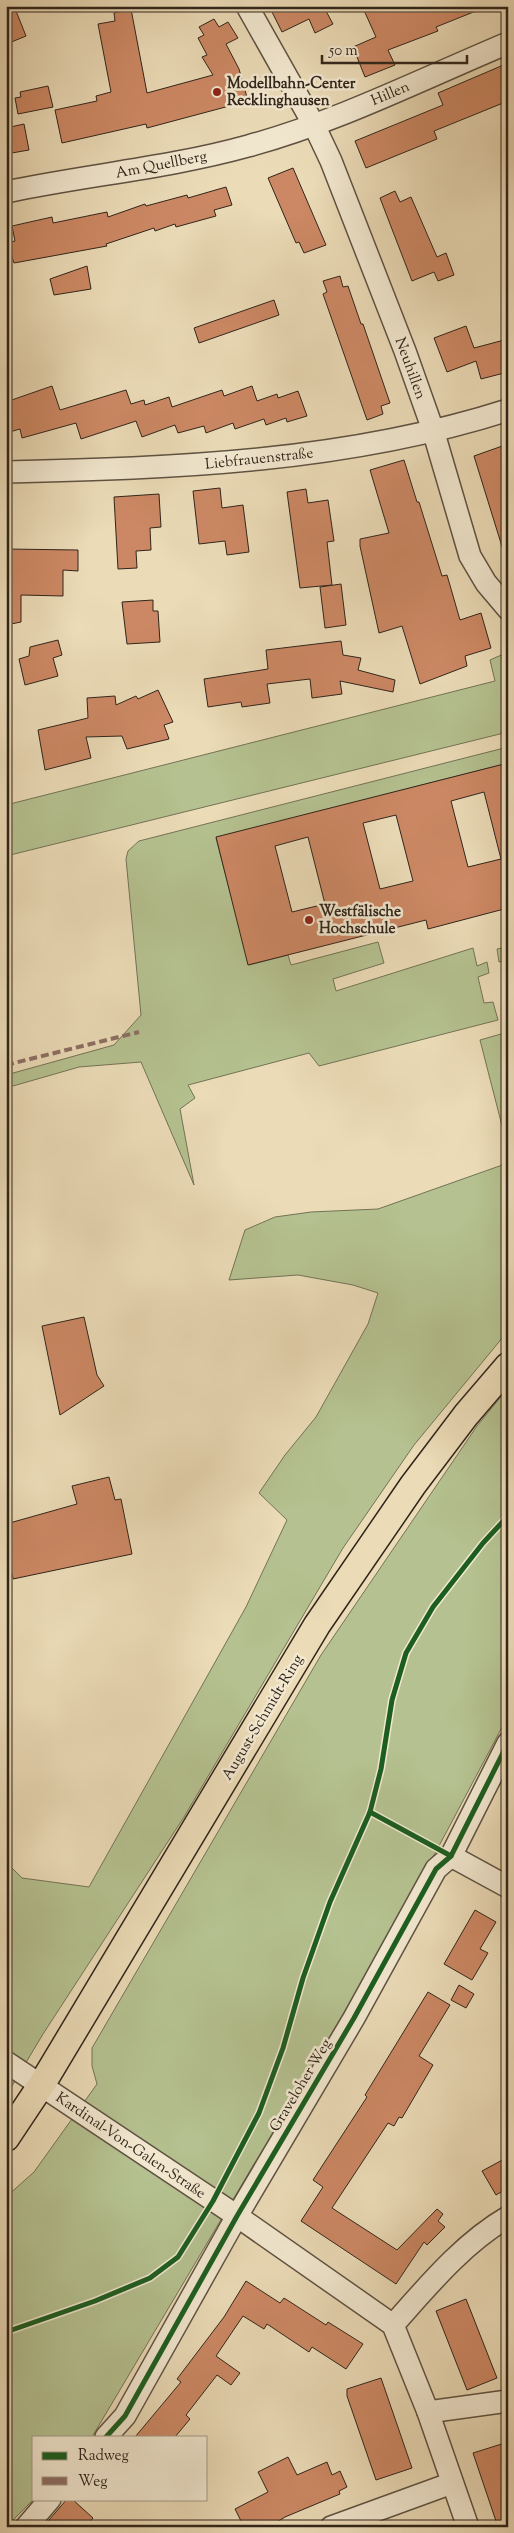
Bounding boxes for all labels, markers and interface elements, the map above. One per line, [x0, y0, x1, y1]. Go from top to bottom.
scale bar [322, 32, 466, 64]
text: 50 m [328, 41, 358, 62]
place label: Modellbahn-Center Recklinghausen [227, 74, 356, 112]
street label: Hillen [368, 77, 413, 112]
marker: Modellbahn-Center Recklinghausen [211, 86, 223, 98]
street label: Am Quellberg [114, 146, 209, 185]
street label: Neuhillen [389, 335, 431, 403]
street label: Liebfrauenstraße [204, 443, 314, 476]
place label: Westfälische Hochschule [319, 902, 401, 940]
marker: Westfälische Hochschule [303, 914, 315, 926]
street label: August-Schmidt-Ring [217, 1651, 309, 1784]
street label: Graveloher Weg [265, 2035, 337, 2136]
street label: Kardinal-Von-Galen-Straße [51, 2088, 209, 2204]
legend [32, 2436, 208, 2500]
text: Radweg [78, 2446, 129, 2467]
text: Weg [78, 2472, 108, 2493]

